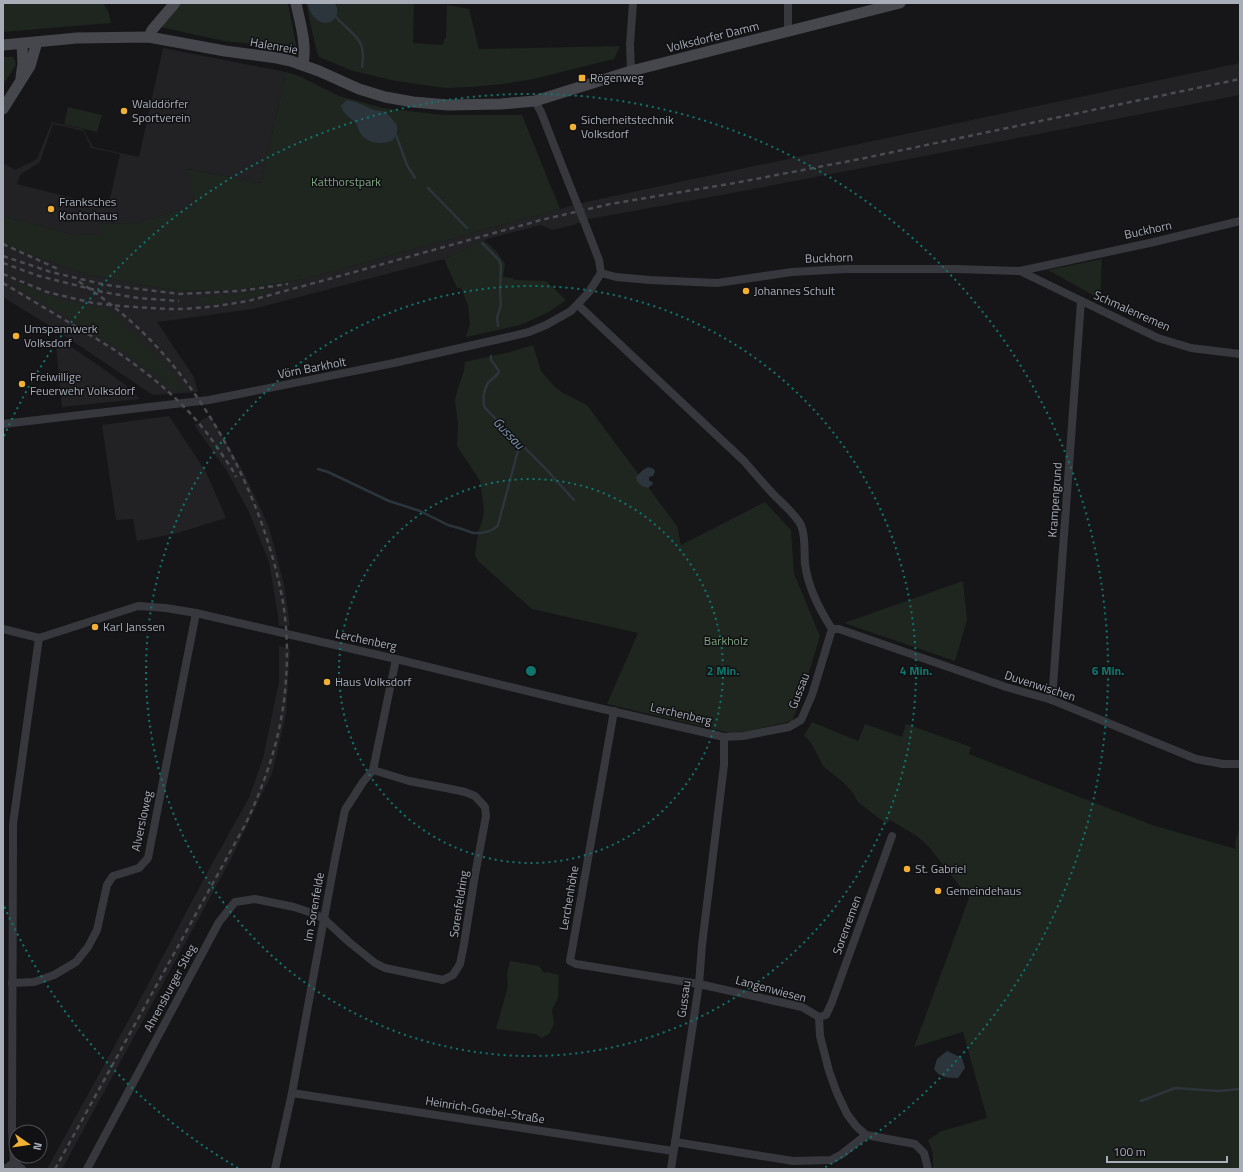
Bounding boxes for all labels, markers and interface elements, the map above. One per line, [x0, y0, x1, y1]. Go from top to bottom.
street label: Volksdorfer Damm [665, 16, 761, 57]
street label: Halenreie [249, 32, 299, 59]
place label: Rögenweg [590, 68, 644, 87]
marker: Rögenweg [577, 73, 587, 83]
place label: Walddörfer Sportverein [132, 94, 190, 127]
marker: Walddörfer Sportverein [119, 106, 129, 116]
place label: Sicherheitstechnik Volksdorf [581, 110, 674, 143]
marker: Sicherheitstechnik Volksdorf [568, 122, 578, 132]
park label: Katthorstpark [311, 172, 381, 191]
place label: Franksches Kontorhaus [59, 192, 118, 225]
marker: Franksches Kontorhaus [46, 204, 56, 214]
street label: Buckhorn [1122, 215, 1173, 244]
street label: Buckhorn [805, 247, 853, 268]
place label: Johannes Schult [754, 281, 836, 300]
street label: Schmalenremen [1091, 285, 1174, 336]
marker: Johannes Schult [741, 286, 751, 296]
place label: Umspannwerk Volksdorf [24, 319, 98, 352]
marker: Umspannwerk Volksdorf [11, 331, 21, 341]
street label: Vörn Barkholt [276, 351, 348, 383]
place label: Freiwillige Feuerwehr Volksdorf [30, 367, 135, 400]
marker: Freiwillige Feuerwehr Volksdorf [17, 379, 27, 389]
water label: Gussau [489, 412, 530, 455]
street label: Krampengrund [1042, 462, 1067, 538]
place label: Karl Janssen [103, 617, 165, 636]
marker: Karl Janssen [90, 622, 100, 632]
street label: Lerchenberg [334, 624, 399, 655]
park label: Barkholz [704, 631, 748, 650]
text: 2 Min. [707, 661, 739, 680]
text: 4 Min. [900, 661, 932, 680]
text: 6 Min. [1092, 661, 1124, 680]
centre of rings [524, 664, 538, 678]
street label: Duvenwischen [1002, 665, 1078, 706]
street label: Gussau [783, 670, 814, 712]
place label: Haus Volksdorf [335, 672, 412, 691]
marker: Haus Volksdorf [322, 677, 332, 687]
street label: Lerchenberg [648, 697, 714, 730]
street label: Alversloweg [126, 789, 157, 853]
place label: St. Gabriel [915, 859, 966, 878]
street label: Lerchenhöhe [553, 864, 584, 932]
marker: St. Gabriel [902, 864, 912, 874]
street label: Sorenfeldring [444, 869, 473, 939]
street label: Im Sorenfelde [298, 871, 329, 943]
place label: Gemeindehaus [946, 881, 1022, 900]
marker: Gemeindehaus [933, 886, 943, 896]
street label: Sorenremen [827, 892, 866, 957]
street label: Ahrensburger Stieg [138, 941, 201, 1035]
street label: Langenwiesen [734, 970, 809, 1007]
street label: Gussau [672, 979, 696, 1019]
street label: Heinrich-Goebel-Straße [424, 1091, 546, 1128]
north arrow [8, 1124, 48, 1164]
scale bar [1107, 1138, 1227, 1164]
text: N [29, 1141, 46, 1152]
text: 100 m [1113, 1142, 1146, 1161]

